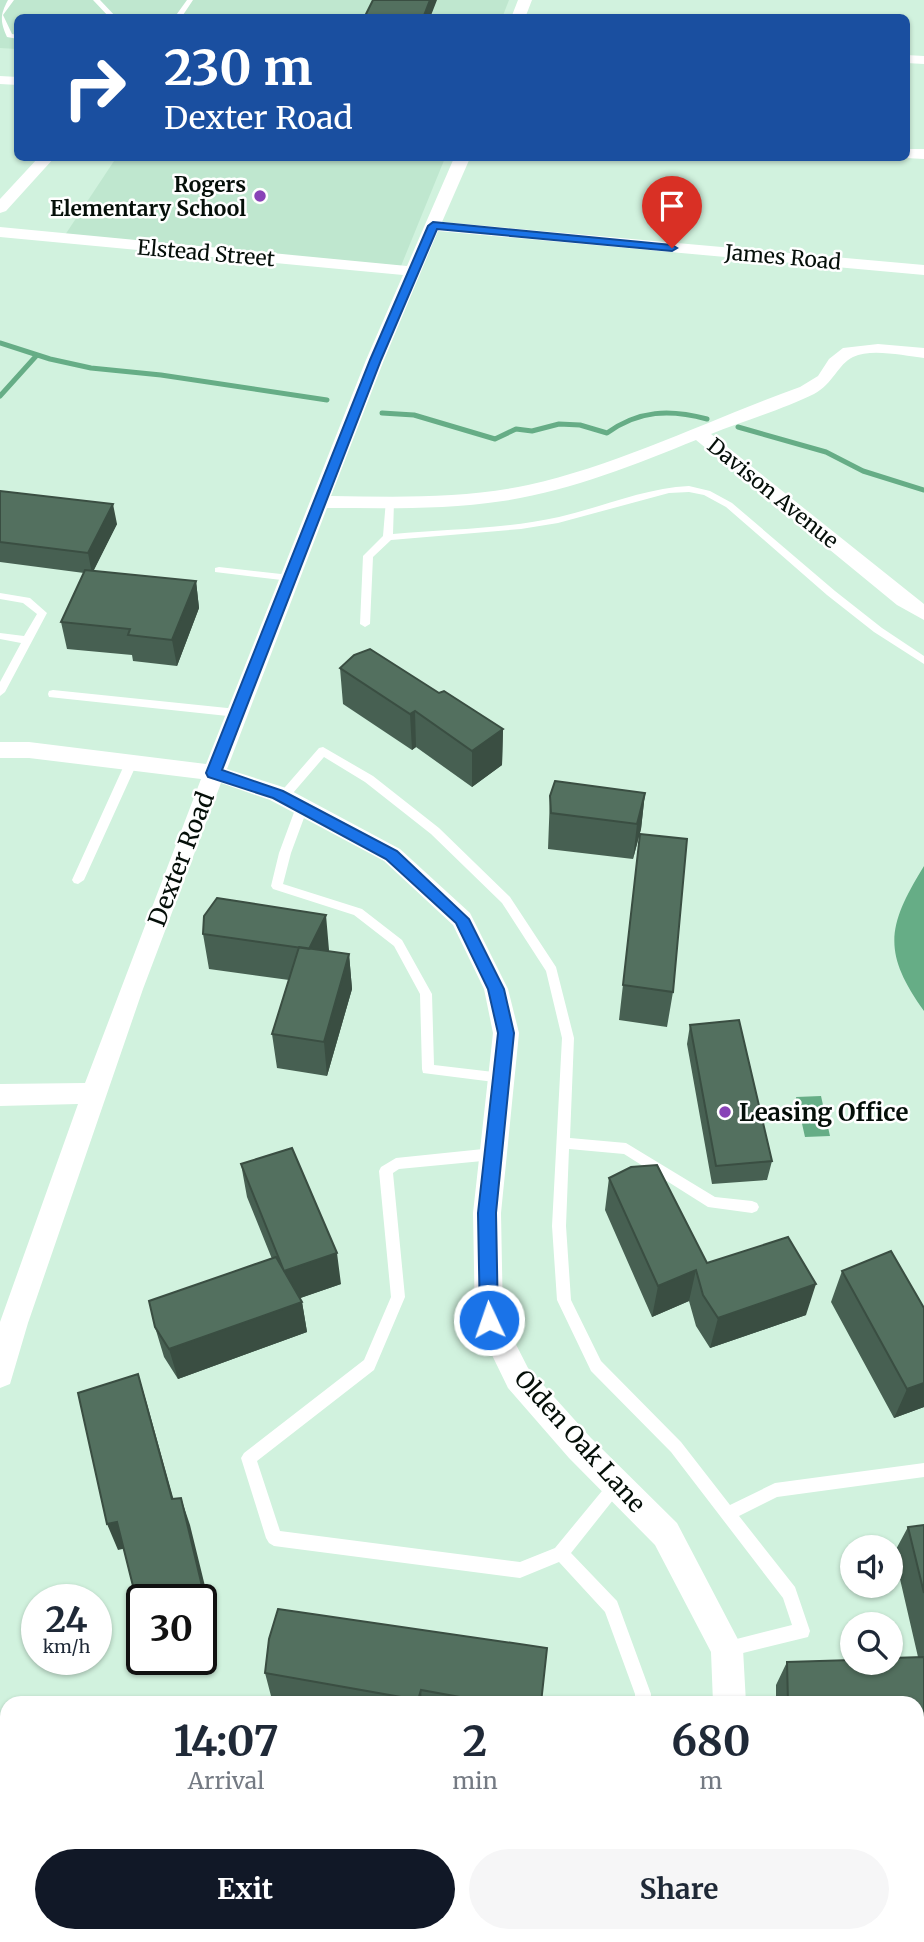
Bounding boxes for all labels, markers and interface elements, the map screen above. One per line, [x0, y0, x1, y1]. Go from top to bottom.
text: 230 m [164, 37, 312, 98]
icon: right [49, 42, 140, 133]
text: Dexter Road [164, 98, 353, 138]
place label: Rogers Elementary School [50, 171, 246, 222]
pin [642, 176, 702, 248]
icon: arrive [653, 187, 691, 225]
marker: Rogers Elementary School [252, 188, 268, 204]
street label: Elstead Street [136, 234, 276, 272]
street label: James Road [723, 238, 843, 276]
street label: Davison Avenue [702, 432, 844, 554]
street label: Dexter Road [141, 787, 221, 931]
place label: Leasing Office [739, 1097, 909, 1128]
marker: Leasing Office [717, 1104, 733, 1120]
position arrow [452, 1283, 526, 1357]
street label: Olden Oak Lane [508, 1363, 652, 1519]
map controls [840, 1535, 903, 1675]
button: sound [840, 1535, 903, 1598]
speed limit sign: 30 [126, 1584, 217, 1675]
text: 24 [45, 1598, 88, 1642]
button: search [840, 1612, 903, 1675]
text: km/h [43, 1635, 90, 1658]
text: 14:07 [174, 1715, 279, 1767]
text: 2 [463, 1715, 487, 1767]
text: 680 [671, 1715, 750, 1767]
text: Arrival [188, 1766, 264, 1795]
text: min [452, 1766, 498, 1795]
text: m [699, 1766, 722, 1795]
button: Exit [35, 1849, 455, 1929]
button: Share [469, 1849, 889, 1929]

